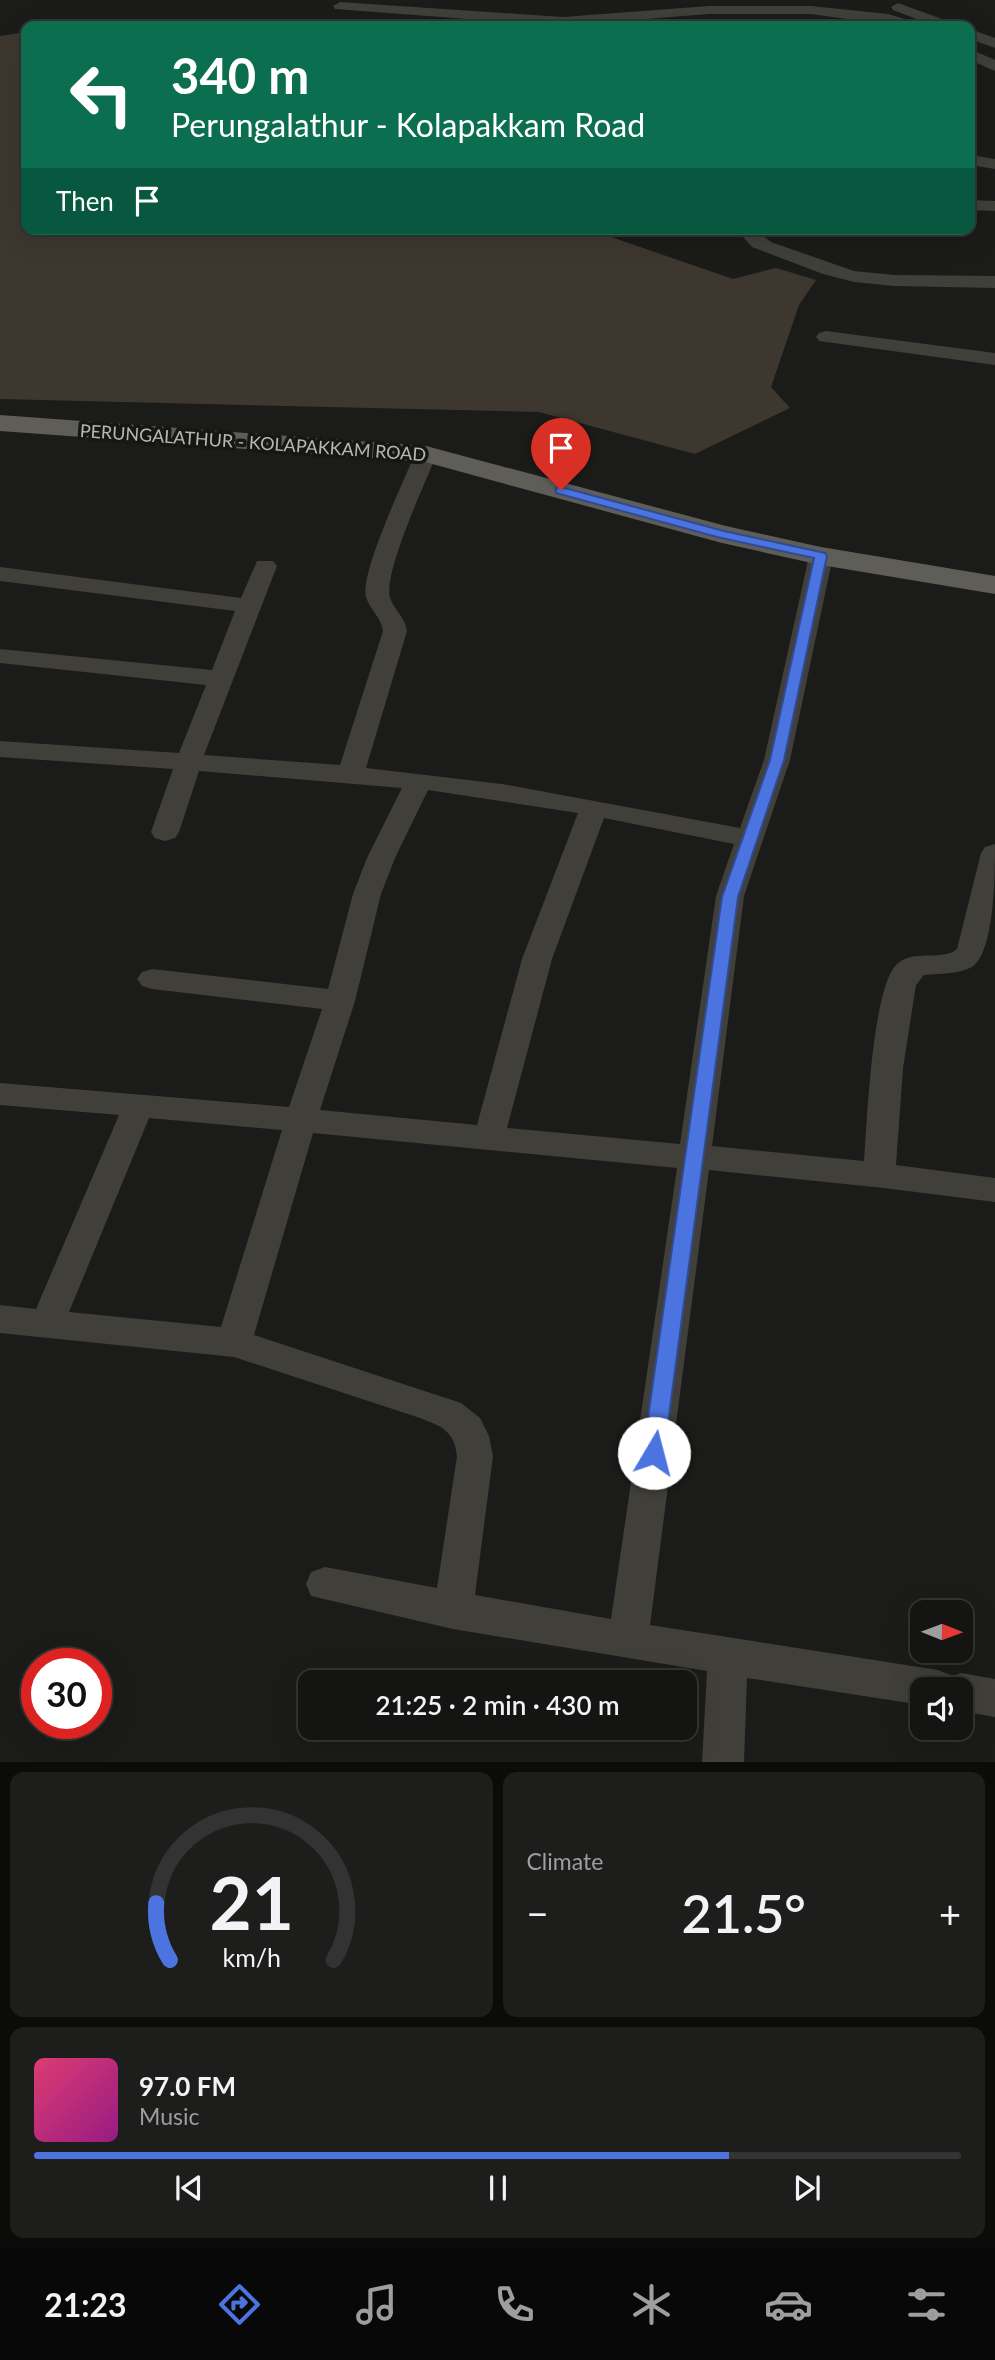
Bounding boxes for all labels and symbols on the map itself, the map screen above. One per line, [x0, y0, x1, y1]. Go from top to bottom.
pin [531, 418, 591, 490]
street label: PERUNGALATHUR - KOLAPAKKAM ROAD [79, 419, 427, 465]
position arrow [617, 1416, 691, 1490]
north arrow [910, 1600, 973, 1662]
speed limit sign: 30 [21, 1648, 112, 1739]

